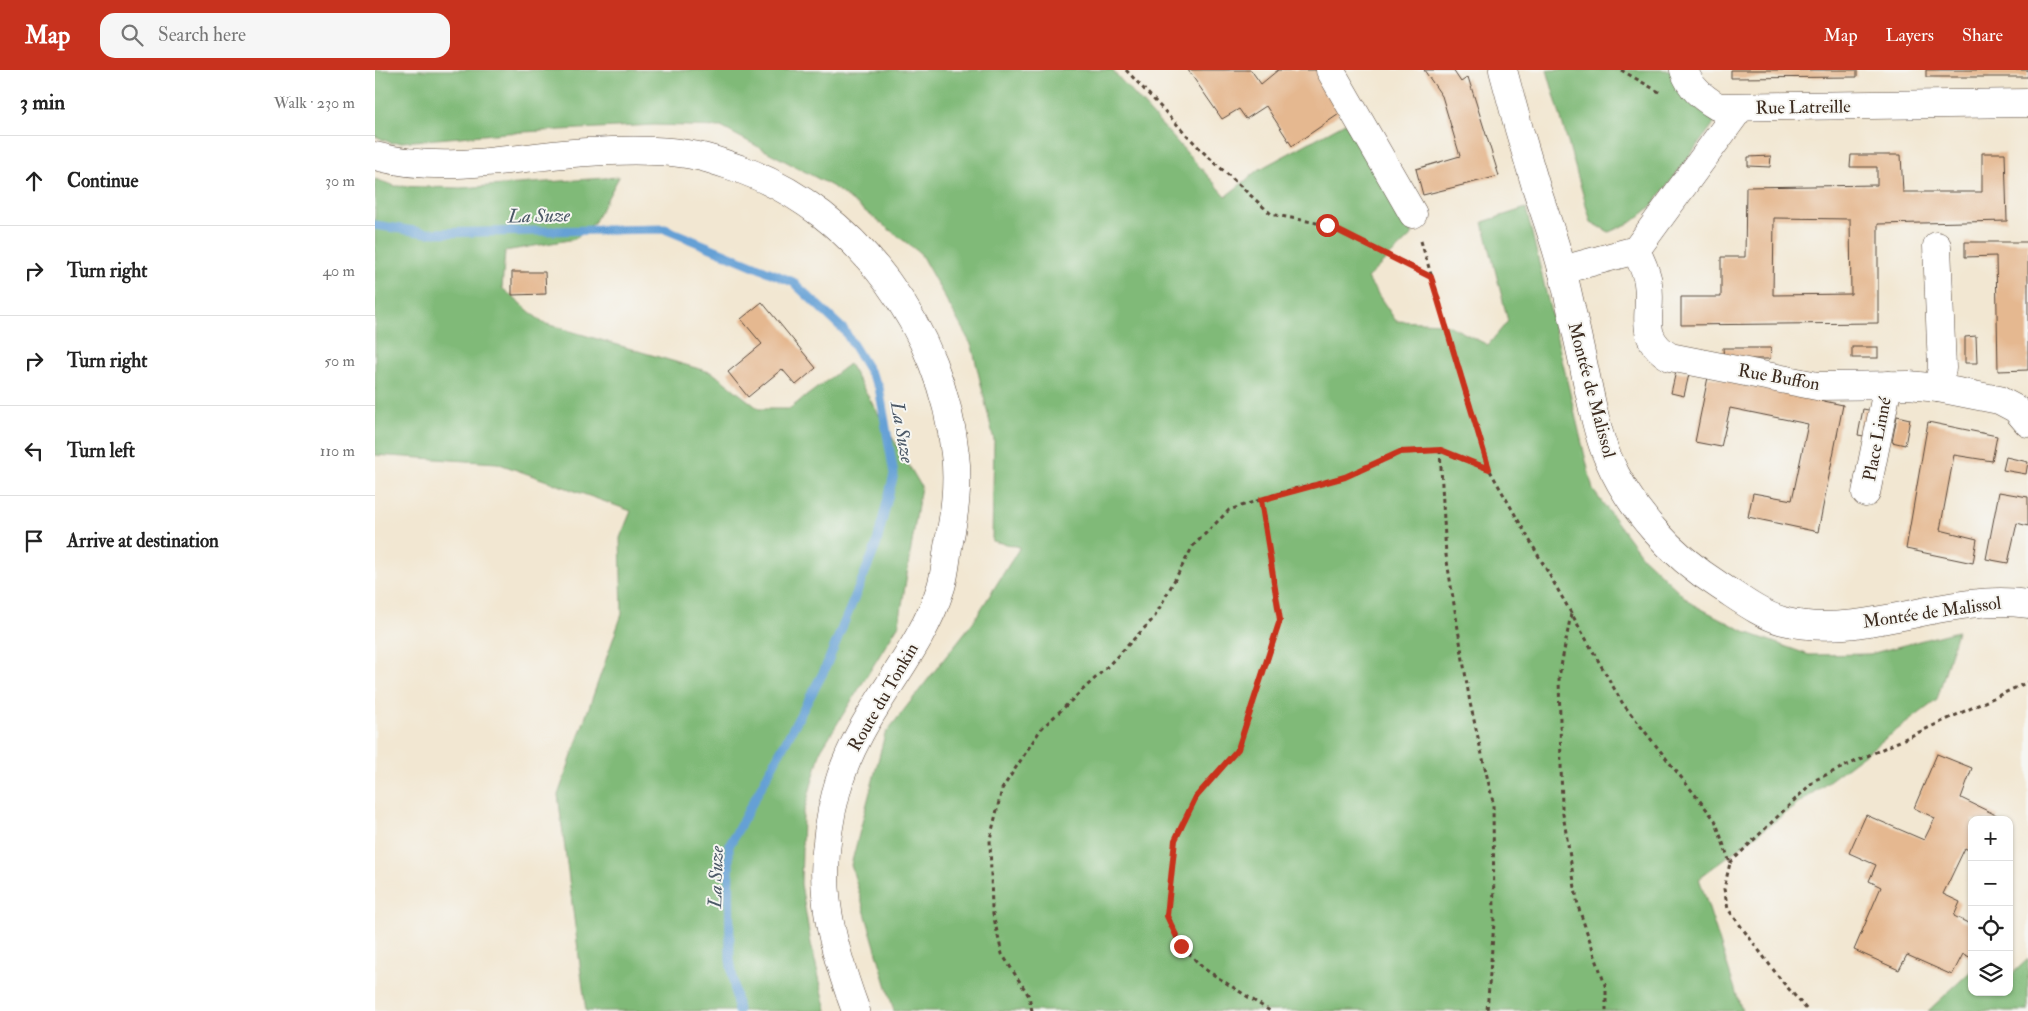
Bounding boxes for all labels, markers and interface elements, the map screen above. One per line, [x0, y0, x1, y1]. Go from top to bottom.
search box [100, 13, 450, 58]
text: Map [25, 20, 70, 51]
icon: search [118, 21, 146, 49]
text: Search here [158, 23, 246, 47]
text: Map [1824, 24, 1858, 47]
text: Layers [1886, 24, 1934, 47]
text: Share [1962, 24, 2003, 47]
text: 3 min [20, 89, 65, 116]
text: Walk · 230 m [274, 93, 355, 113]
street label: Rue Latreille [1755, 95, 1851, 120]
icon: ahead [20, 167, 48, 195]
text: Continue [67, 169, 138, 193]
text: 30 m [325, 171, 355, 191]
water label: La Suze [507, 203, 571, 229]
route start [1316, 214, 1339, 237]
icon: right [20, 257, 48, 285]
text: Turn right [67, 259, 147, 283]
text: 40 m [322, 261, 355, 281]
street label: Montée de Malissol [1562, 320, 1621, 461]
icon: right [20, 347, 48, 375]
text: Turn right [67, 349, 147, 373]
text: 50 m [324, 351, 355, 371]
street label: Rue Buffon [1736, 359, 1822, 396]
street label: Place Linné [1858, 395, 1897, 483]
water label: La Suze [885, 399, 919, 465]
icon: left [20, 437, 48, 465]
text: Turn left [67, 439, 135, 463]
text: 110 m [320, 441, 355, 461]
icon: arrive [20, 527, 48, 555]
text: Arrive at destination [67, 529, 219, 553]
street label: Montée de Malissol [1861, 591, 2003, 634]
street label: Route du Tonkin [843, 639, 924, 756]
map controls [1968, 816, 2013, 996]
button: + [1968, 816, 2013, 861]
water label: La Suze [703, 845, 729, 909]
button: − [1968, 861, 2013, 906]
button: locate [1968, 906, 2013, 951]
route end [1170, 935, 1193, 958]
button: layers [1968, 951, 2013, 996]

